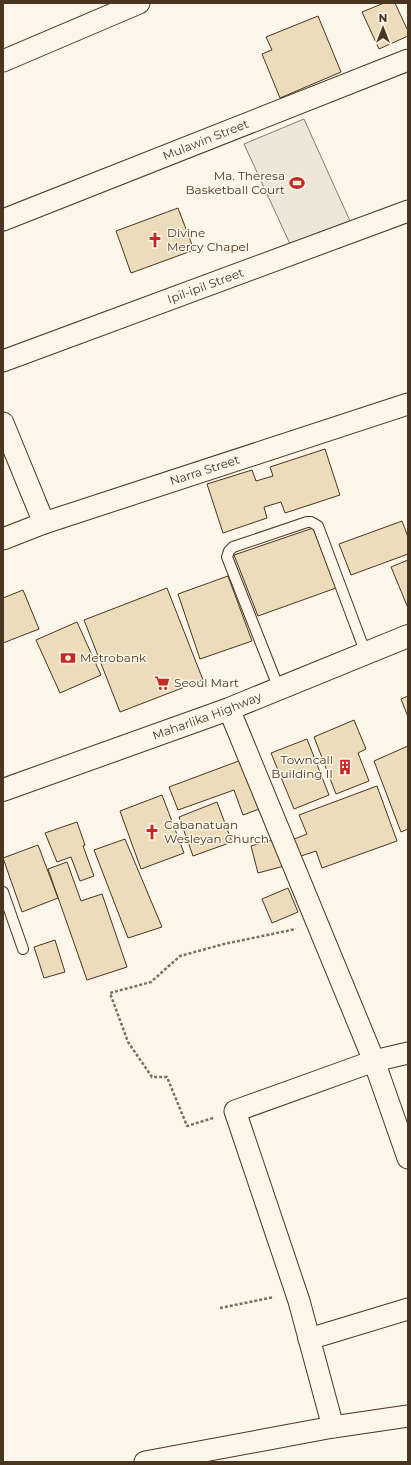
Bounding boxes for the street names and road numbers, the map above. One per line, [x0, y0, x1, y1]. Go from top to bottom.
street label: Mulawin Street [160, 116, 251, 163]
street label: Ipil-ipil Street [165, 265, 246, 306]
street label: Narra Street [168, 452, 241, 488]
street label: Maharlika Highway [150, 688, 264, 743]

